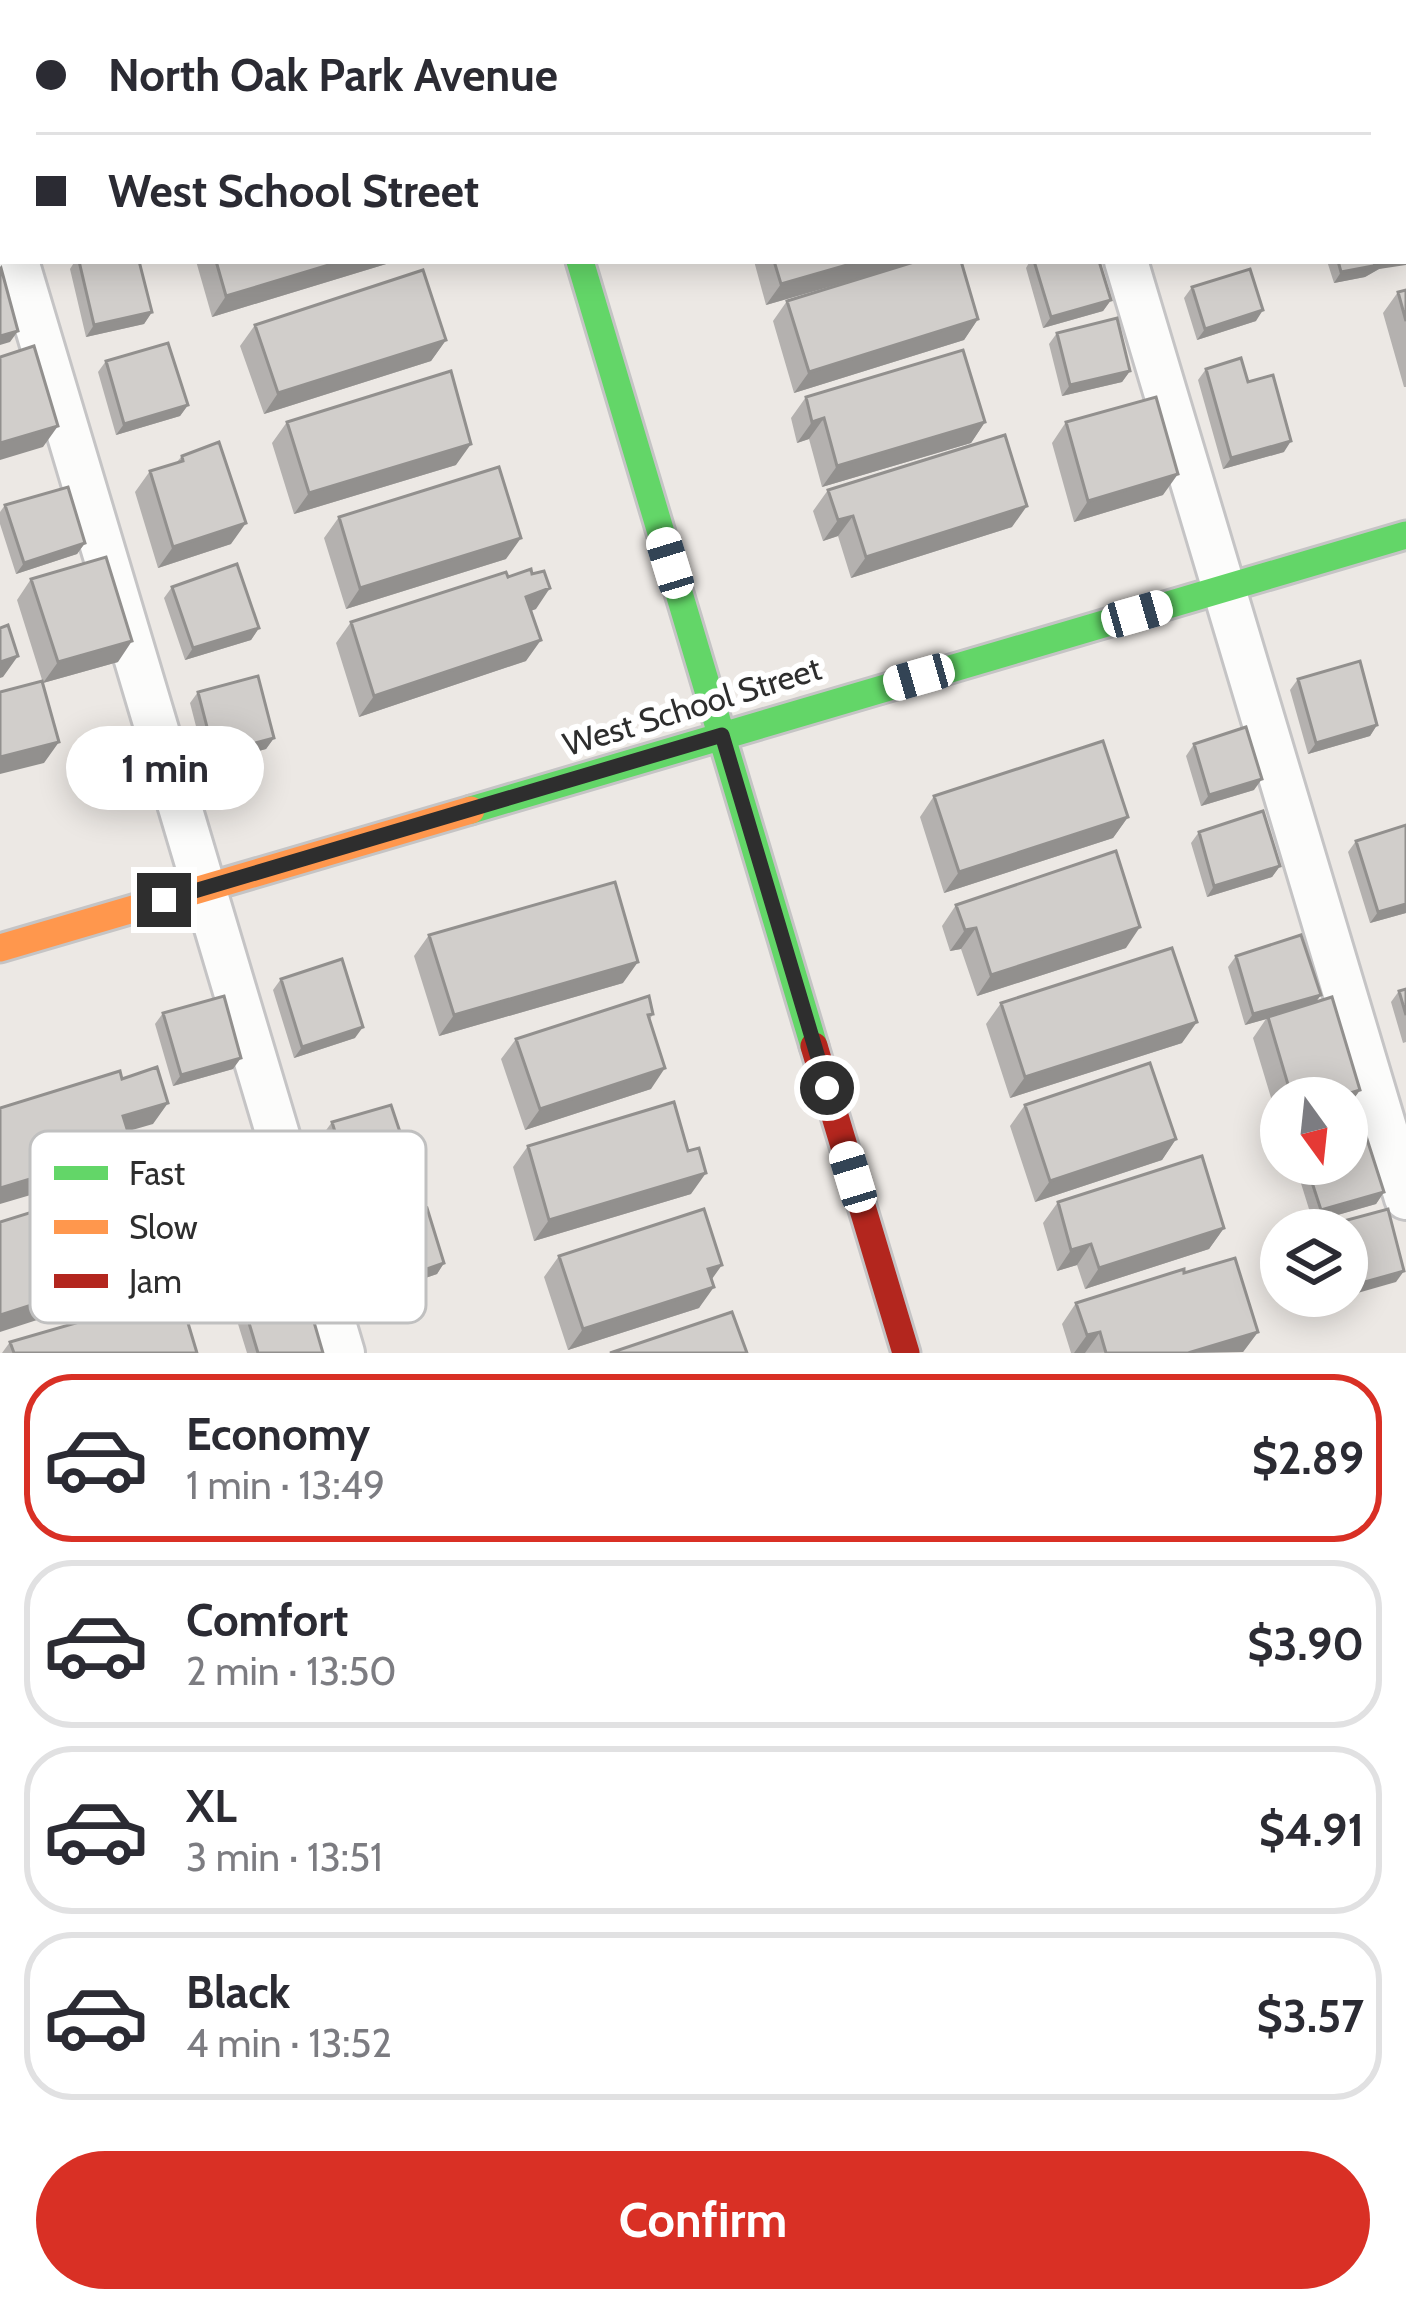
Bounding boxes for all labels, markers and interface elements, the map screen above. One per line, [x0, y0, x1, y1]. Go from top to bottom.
text: North Oak Park Avenue [108, 48, 558, 102]
text: West School Street [108, 164, 479, 218]
car [642, 523, 698, 603]
car [1097, 587, 1177, 641]
street label: West School Street [558, 648, 826, 764]
car [879, 650, 959, 704]
callout: 1 min [65, 726, 263, 810]
text: 1 min [121, 744, 209, 792]
route end [137, 873, 191, 927]
route start [800, 1061, 854, 1115]
north arrow [1260, 1077, 1368, 1185]
map controls [1260, 1077, 1368, 1317]
legend [30, 1131, 426, 1323]
car [825, 1137, 881, 1217]
text: Fast [129, 1153, 185, 1193]
text: Slow [129, 1207, 198, 1247]
button: layers [1260, 1209, 1368, 1317]
text: Jam [128, 1261, 182, 1301]
icon: car [42, 1404, 150, 1512]
text: Economy [186, 1407, 370, 1461]
text: $2.89 [1252, 1431, 1364, 1485]
text: 1 min · 13:49 [186, 1461, 385, 1509]
icon: car [42, 1590, 150, 1698]
text: Comfort [186, 1593, 349, 1647]
text: $3.90 [1247, 1617, 1364, 1671]
text: 2 min · 13:50 [186, 1647, 397, 1695]
icon: car [42, 1776, 150, 1884]
text: XL [186, 1779, 237, 1833]
text: $4.91 [1259, 1803, 1364, 1857]
text: 3 min · 13:51 [186, 1833, 383, 1881]
icon: car [42, 1962, 150, 2070]
text: Black [186, 1965, 290, 2019]
text: $3.57 [1257, 1989, 1364, 2043]
text: 4 min · 13:52 [186, 2019, 392, 2067]
button: Confirm [36, 2151, 1370, 2289]

